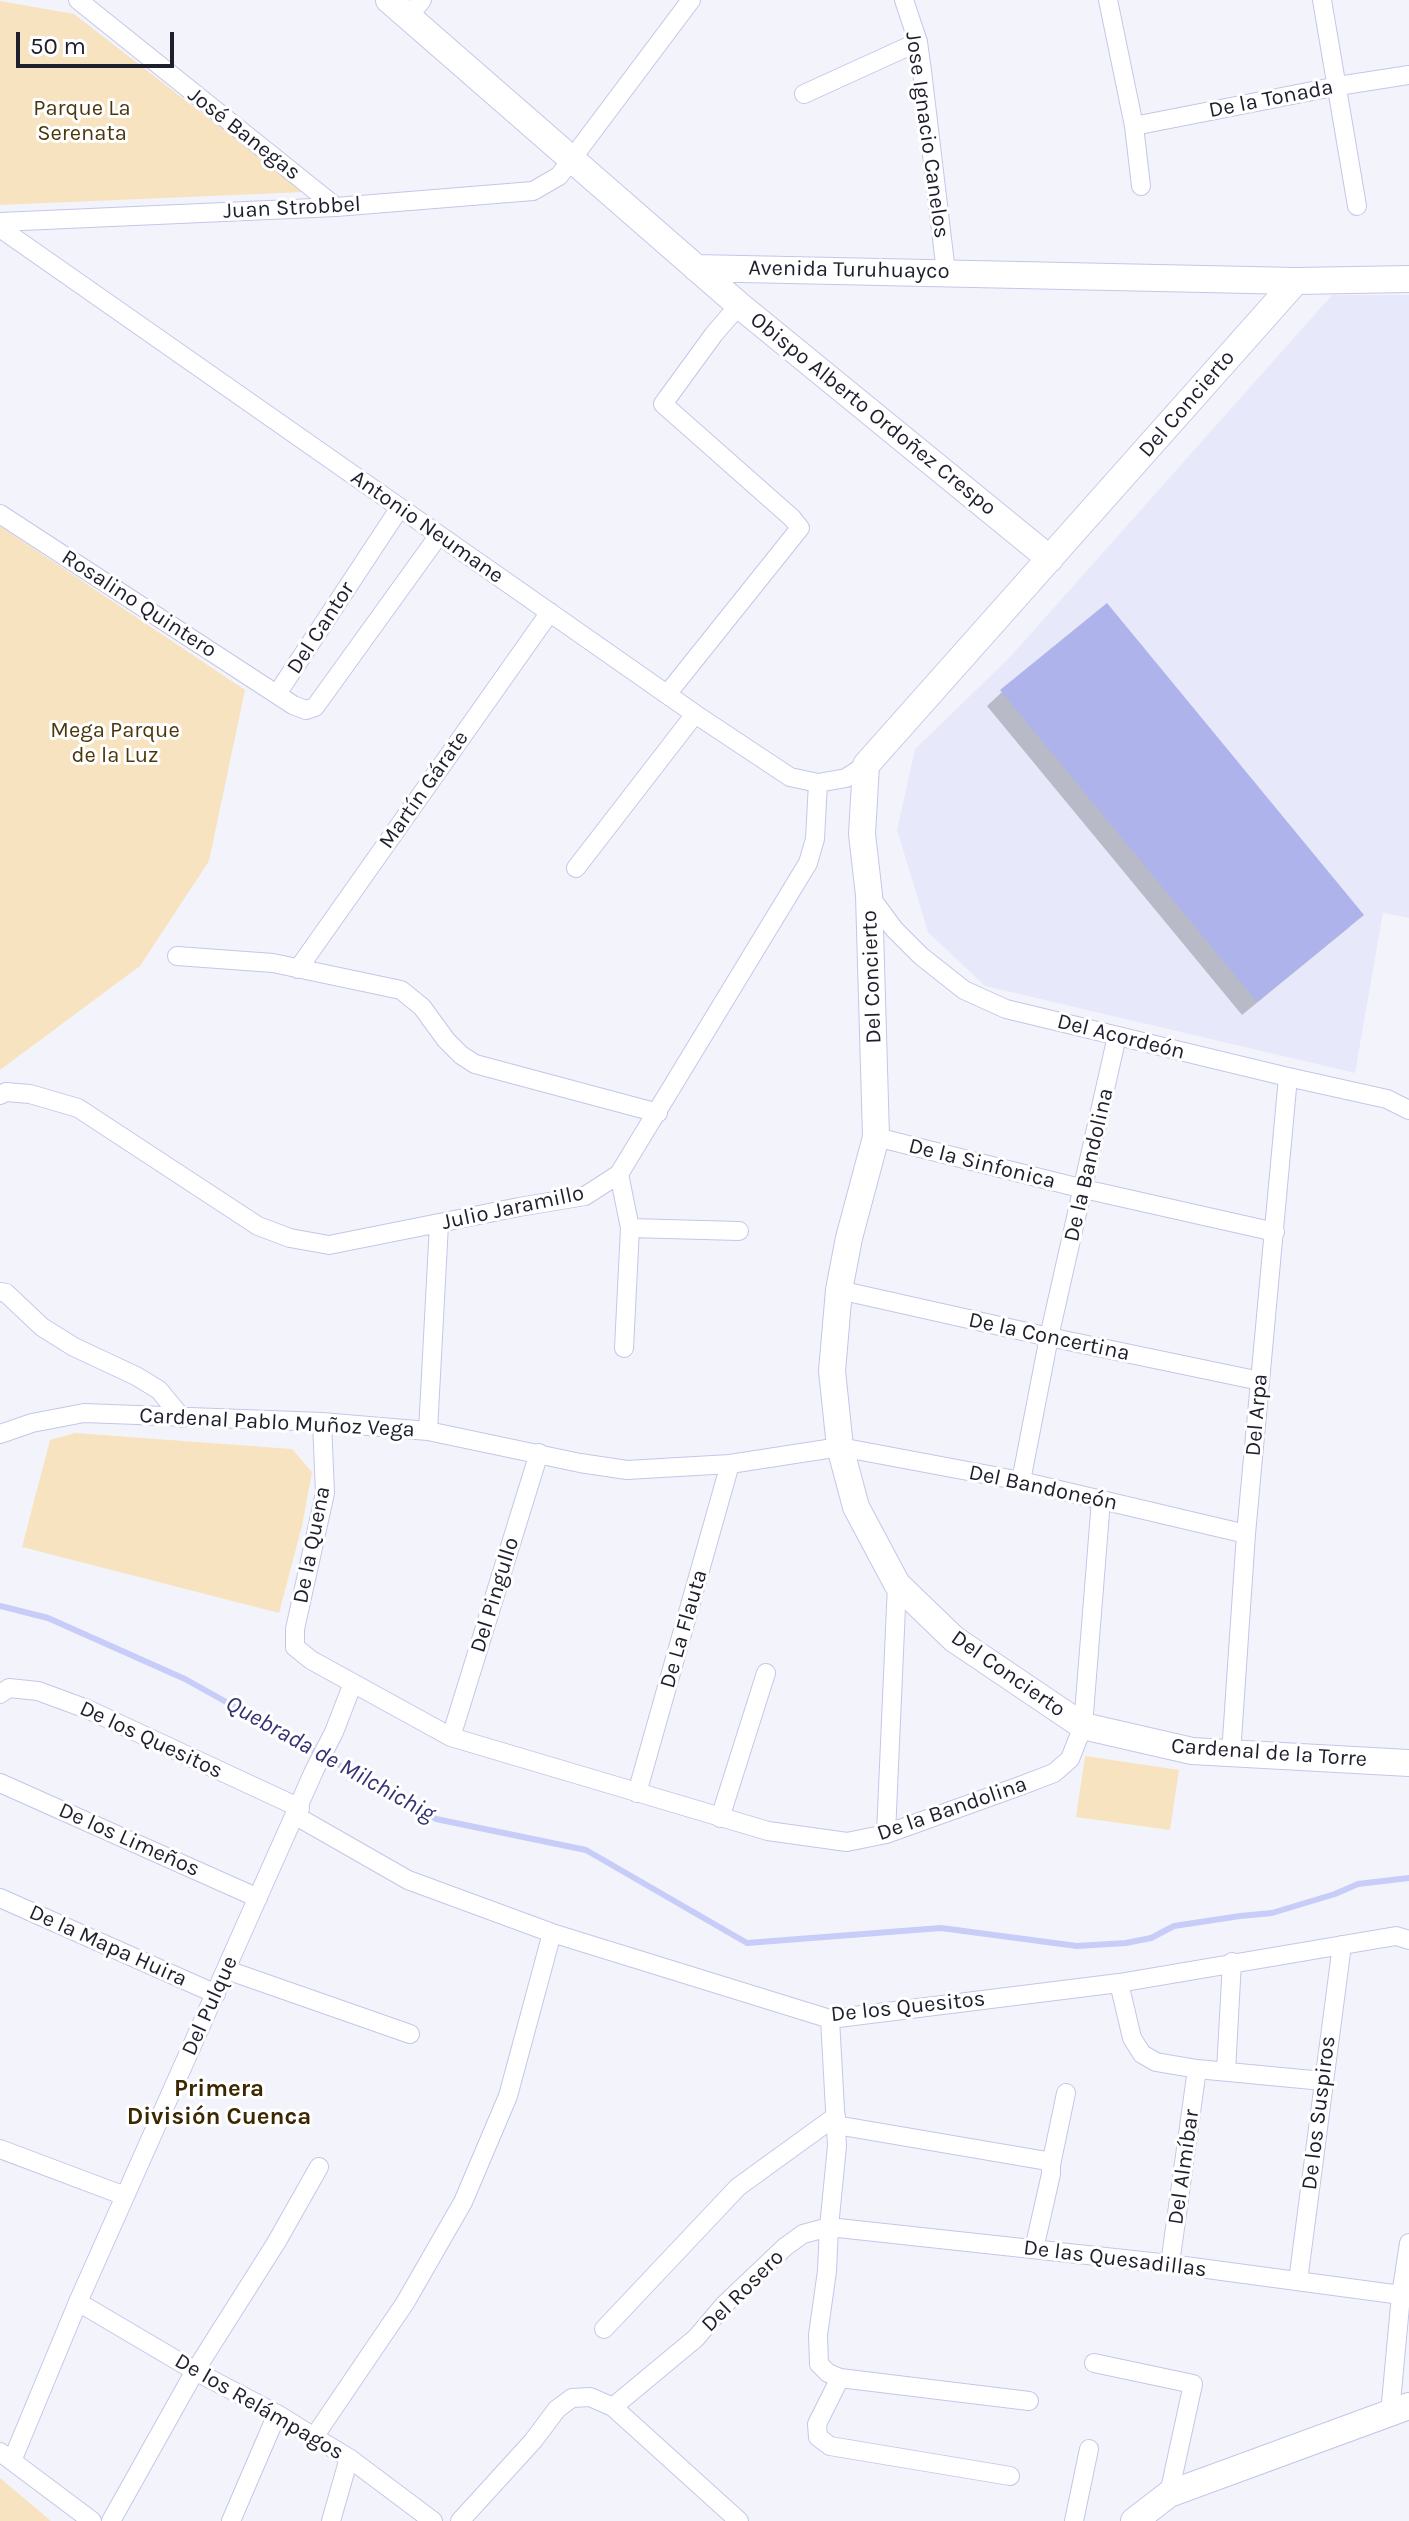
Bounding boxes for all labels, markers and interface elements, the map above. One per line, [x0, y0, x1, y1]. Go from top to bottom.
scale bar [20, 16, 178, 66]
street label: Jose Ignacio Canelos [899, 30, 955, 240]
text: 50 m [30, 32, 86, 60]
street label: De la Tonada [1206, 74, 1336, 124]
street label: José Banegas [183, 82, 305, 186]
park label: Parque La Serenata [33, 96, 131, 148]
street label: Juan Strobbel [222, 191, 362, 225]
street label: Avenida Turuhuayco [748, 255, 950, 285]
street label: Obispo Alberto Ordoñez Crespo [745, 307, 1001, 521]
street label: Del Concierto [1133, 345, 1241, 463]
street label: Antonio Neumane [346, 465, 508, 589]
street label: Rosalino Quintero [57, 544, 221, 664]
street label: Del Cantor [282, 577, 360, 679]
park label: Mega Parque de la Luz [50, 718, 180, 770]
street label: Martín Gárate [374, 726, 474, 854]
street label: Del Concierto [856, 910, 888, 1044]
street label: Del Acordeón [1054, 1008, 1188, 1066]
street label: De la Bandolina [1059, 1086, 1119, 1244]
street label: De la Sinfonica [906, 1133, 1058, 1195]
street label: Julio Jaramillo [439, 1180, 587, 1236]
street label: De la Concertina [966, 1307, 1132, 1367]
street label: Del Arpa [1240, 1373, 1274, 1457]
street label: Cardenal Pablo Muñoz Vega [139, 1403, 415, 1443]
street label: Del Bandoneón [966, 1459, 1120, 1517]
street label: De la Quena [288, 1484, 336, 1606]
street label: Del Pingullo [465, 1534, 525, 1656]
street label: De La Flauta [654, 1567, 714, 1691]
street label: Del Concierto [946, 1625, 1070, 1723]
water label: Quebrada de Milchichig [220, 1690, 440, 1828]
street label: De los Quesitos [75, 1695, 227, 1785]
street label: Cardenal de la Torre [1170, 1733, 1368, 1773]
street label: De la Bandolina [874, 1771, 1030, 1847]
street label: De los Limeños [54, 1797, 204, 1883]
street label: De la Mapa Huira [25, 1899, 191, 1993]
street label: Del Pulque [176, 1952, 244, 2060]
street label: De los Quesitos [830, 1986, 986, 2028]
street label: De los Suspiros [1296, 2034, 1342, 2192]
district label: Primera División Cuenca [127, 2075, 311, 2131]
street label: Del Almíbar [1163, 2108, 1205, 2226]
street label: De las Quesadillas [1022, 2235, 1208, 2283]
street label: Del Rosero [696, 2244, 790, 2338]
street label: De los Relámpagos [170, 2348, 348, 2466]

